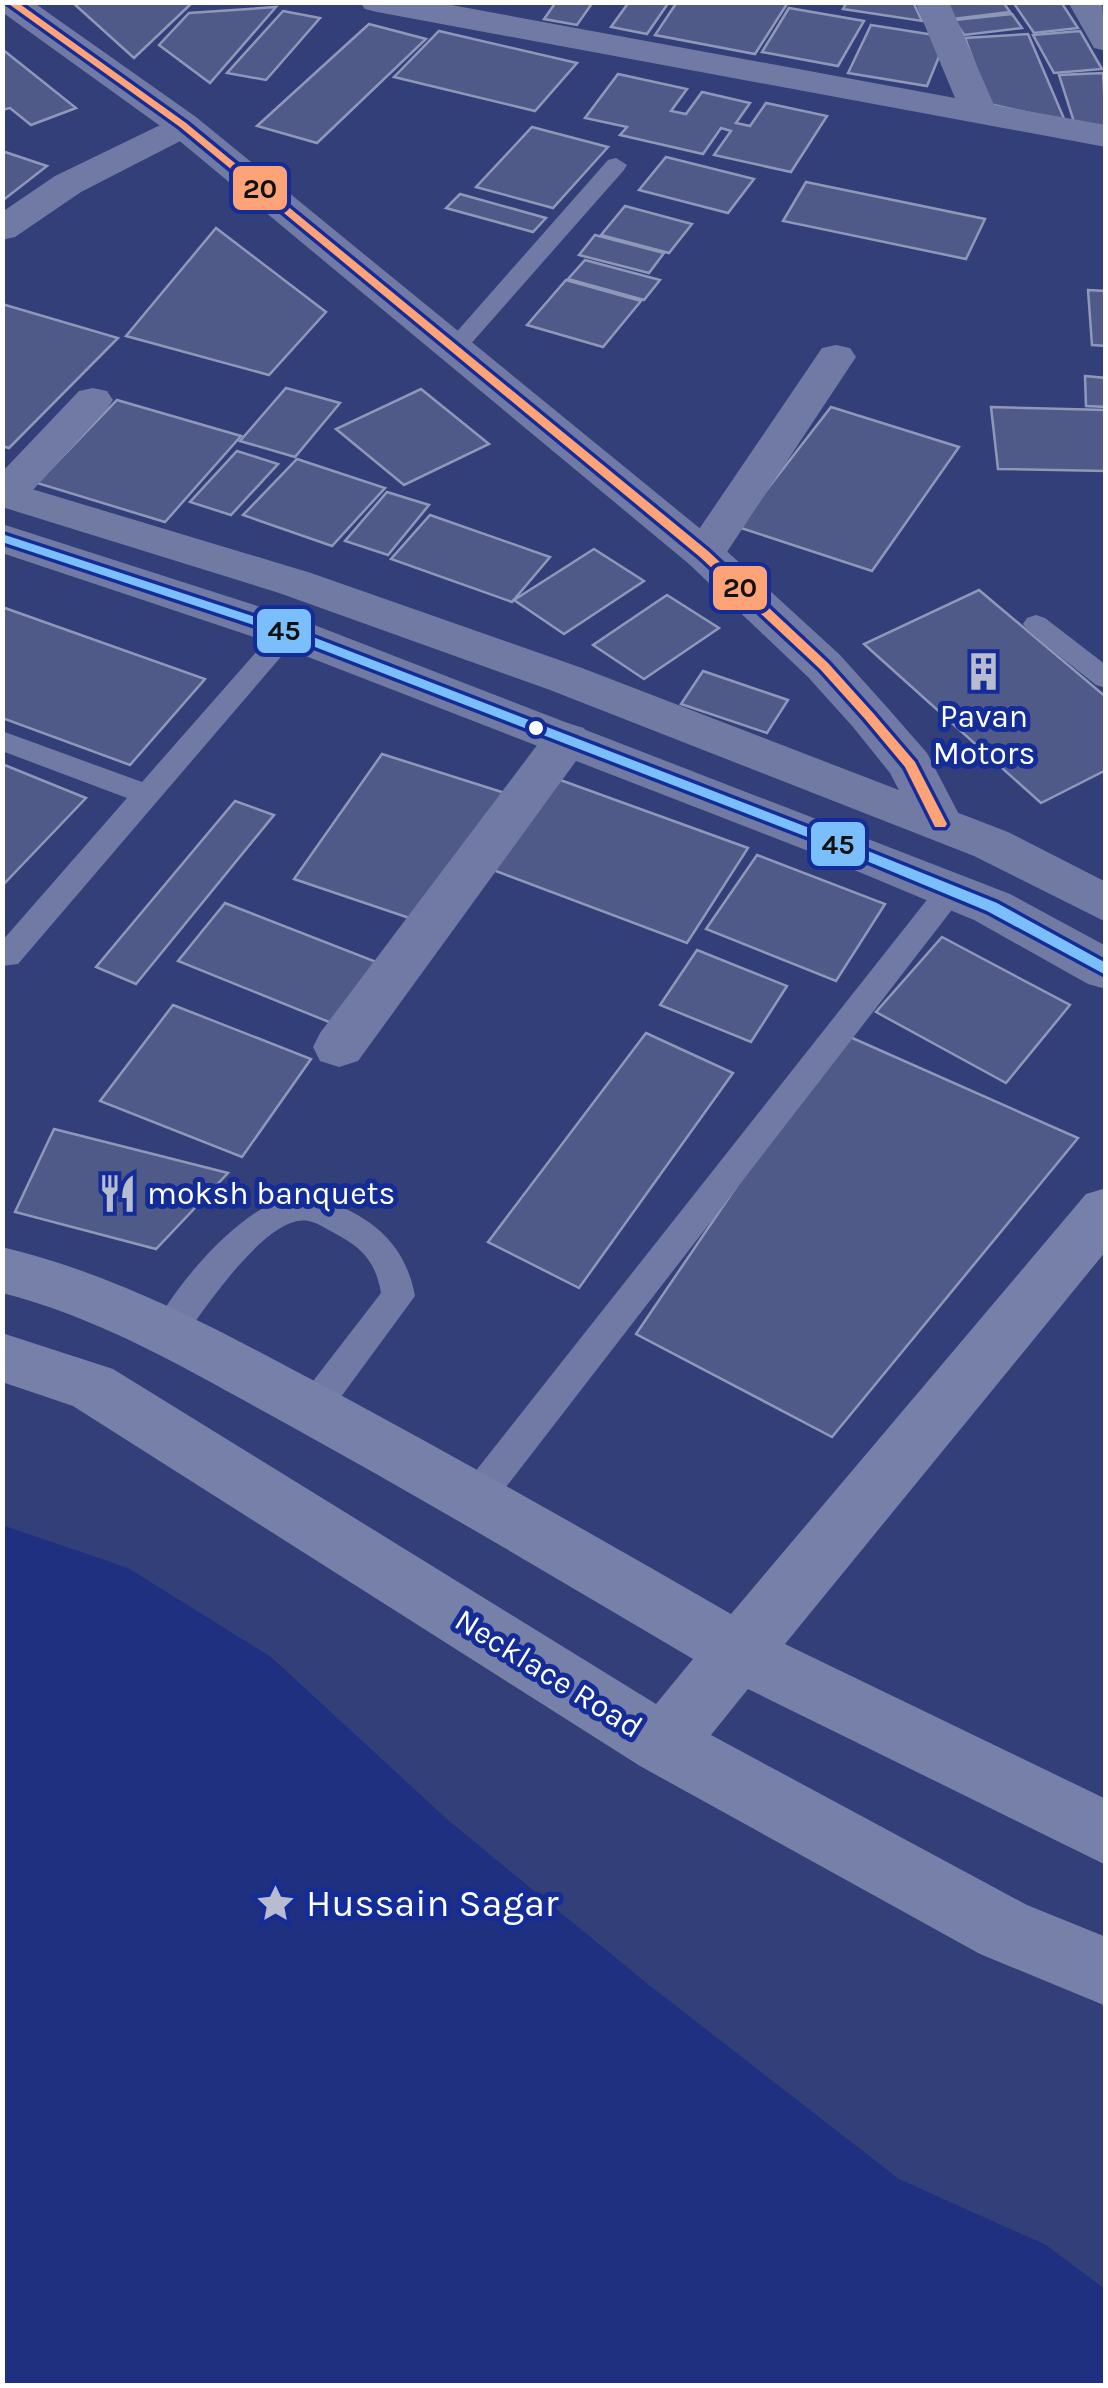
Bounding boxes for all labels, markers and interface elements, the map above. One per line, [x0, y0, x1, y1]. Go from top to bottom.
line badge: 20 [231, 164, 289, 212]
text: 20 [243, 172, 277, 205]
line badge: 20 [711, 564, 769, 612]
text: 20 [723, 571, 757, 604]
line badge: 45 [255, 607, 313, 655]
text: 45 [268, 614, 300, 647]
building icon: Pavan Motors [963, 650, 1005, 692]
place label: Pavan Motors [933, 698, 1035, 772]
unlabelled marker [526, 718, 546, 738]
line badge: 45 [809, 820, 867, 868]
text: 45 [822, 828, 854, 861]
restaurant icon: moksh banquets [96, 1172, 138, 1214]
place label: moksh banquets [147, 1175, 395, 1212]
street label: Necklace Road [448, 1601, 649, 1746]
place label: Hussain Sagar [306, 1881, 559, 1926]
place icon: Hussain Sagar [255, 1882, 297, 1924]

